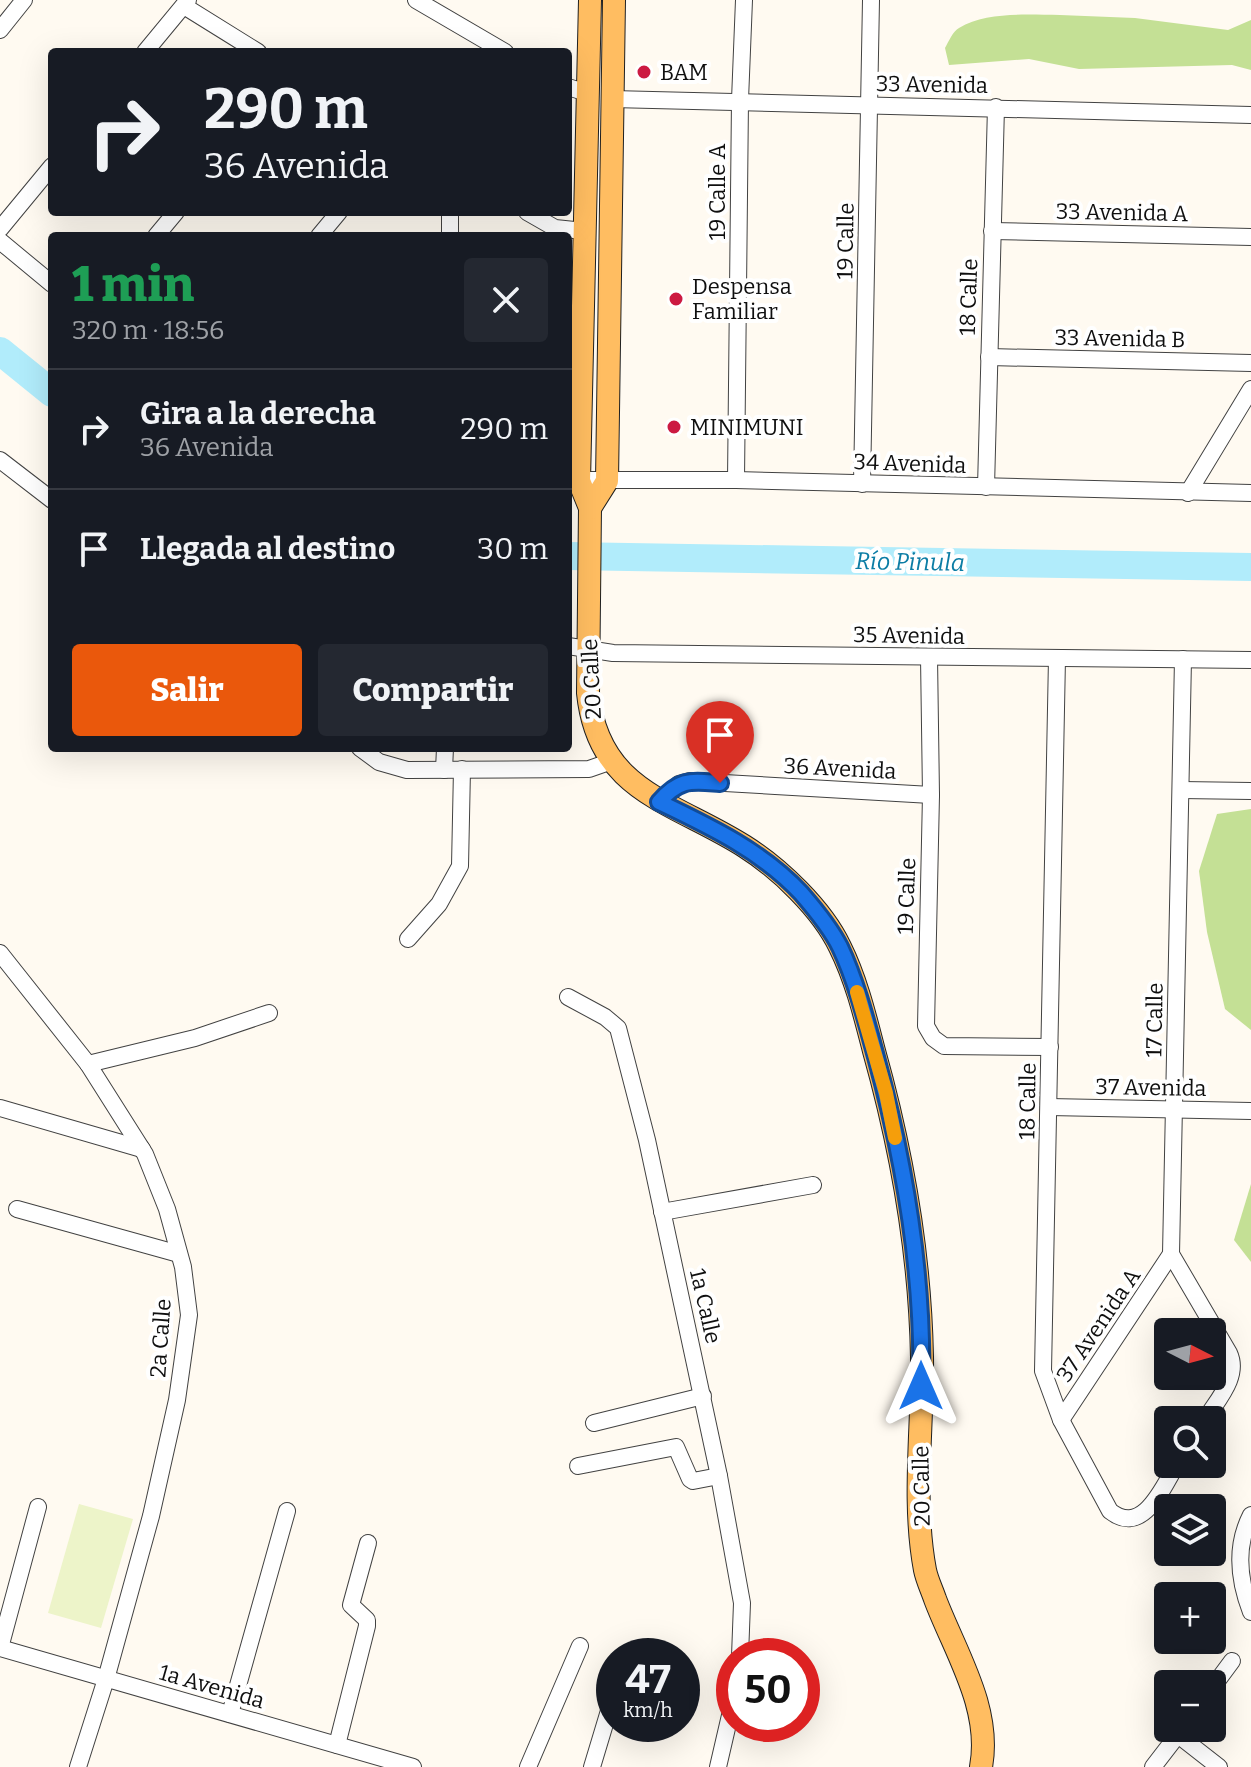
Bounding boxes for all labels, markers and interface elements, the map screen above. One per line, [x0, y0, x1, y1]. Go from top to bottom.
place label: BAM [660, 59, 708, 86]
marker: BAM [635, 63, 653, 81]
street label: 33 Avenida [876, 70, 988, 99]
text: 290 m [204, 76, 368, 143]
icon: right [72, 80, 176, 184]
street label: 19 Calle A [704, 143, 731, 240]
text: 36 Avenida [204, 144, 389, 188]
street label: 33 Avenida A [1056, 198, 1189, 227]
street label: 19 Calle [831, 202, 860, 280]
text: 1 min [72, 256, 194, 314]
button: close [464, 258, 548, 342]
street label: 18 Calle [954, 258, 983, 336]
place label: Despensa Familiar [692, 273, 792, 325]
marker: Despensa Familiar [667, 290, 685, 308]
text: 320 m · 18:56 [72, 315, 224, 346]
street label: 33 Avenida B [1054, 324, 1186, 353]
text: Gira a la derecha [140, 396, 376, 432]
icon: right [72, 407, 116, 451]
text: 290 m [460, 411, 548, 447]
place label: MINIMUNI [690, 414, 803, 441]
marker: MINIMUNI [665, 418, 683, 436]
text: 36 Avenida [140, 432, 273, 463]
street label: 34 Avenida [853, 448, 967, 479]
icon: arrive [72, 527, 116, 571]
text: Llegada al destino [140, 531, 395, 567]
text: 30 m [477, 531, 548, 567]
water label: Río Pinula [855, 547, 965, 577]
street label: 35 Avenida [853, 621, 965, 650]
street label: 20 Calle [576, 638, 607, 720]
button: Salir [72, 644, 302, 736]
button: Compartir [318, 644, 548, 736]
pin [686, 701, 754, 783]
icon: arrive [698, 713, 742, 757]
street label: 36 Avenida [783, 752, 897, 785]
street label: 19 Calle [892, 857, 921, 935]
street label: 17 Calle [1140, 982, 1169, 1058]
street label: 18 Calle [1013, 1062, 1042, 1140]
street label: 37 Avenida [1095, 1073, 1207, 1102]
street label: 37 Avenida A [1051, 1263, 1146, 1387]
street label: 1a Calle [684, 1266, 727, 1346]
street label: 2a Calle [144, 1298, 177, 1378]
north arrow [1154, 1318, 1226, 1390]
map controls [1154, 1318, 1226, 1742]
position arrow [879, 1344, 963, 1428]
button: search [1154, 1406, 1226, 1478]
street label: 20 Calle [907, 1445, 936, 1527]
button: layers [1154, 1494, 1226, 1566]
button: + [1154, 1582, 1226, 1654]
speed limit sign: 50 [716, 1638, 820, 1742]
text: 47 [625, 1656, 671, 1704]
street label: 1a Avenida [156, 1659, 268, 1714]
button: − [1154, 1670, 1226, 1742]
text: km/h [623, 1698, 673, 1722]

